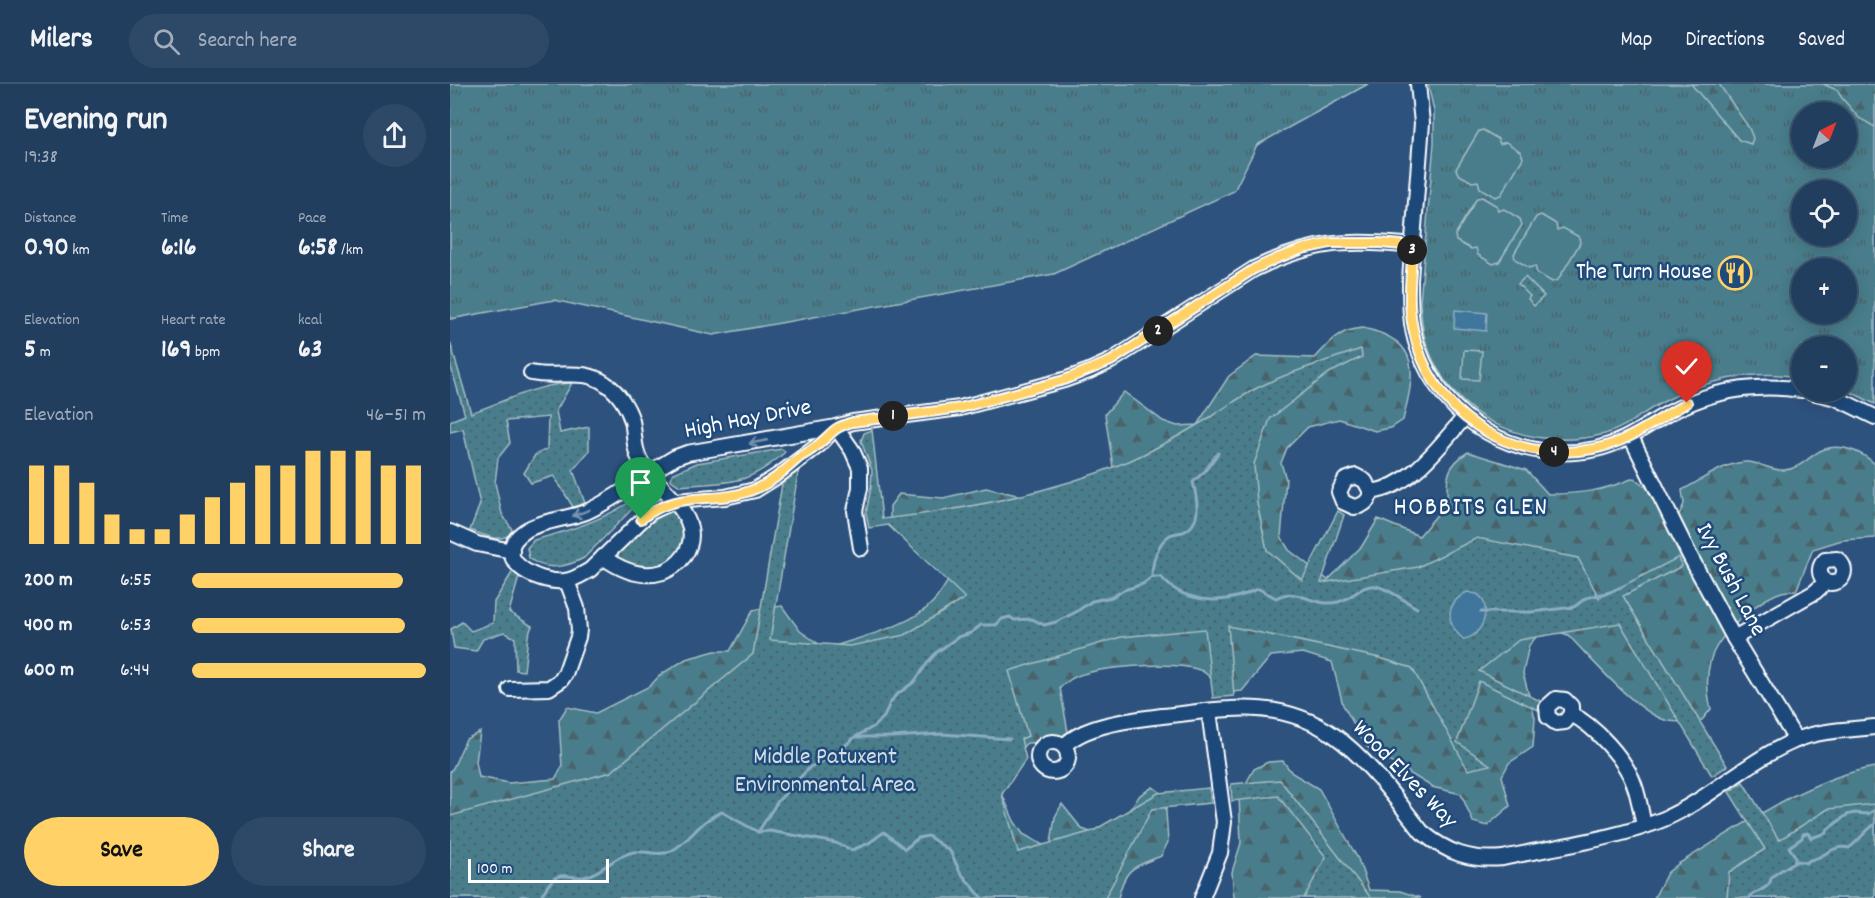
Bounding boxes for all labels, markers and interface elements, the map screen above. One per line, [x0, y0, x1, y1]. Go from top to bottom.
search box [129, 14, 549, 68]
text: Milers [30, 21, 93, 61]
icon: search [150, 25, 183, 58]
text: Search here [198, 26, 297, 57]
text: Map [1621, 26, 1652, 56]
text: Directions [1685, 26, 1765, 56]
text: Saved [1798, 26, 1845, 56]
text: Evening run [24, 98, 168, 145]
north arrow [1791, 102, 1857, 168]
map controls [1791, 102, 1857, 402]
button: share [363, 104, 426, 167]
text: 19:38 [24, 144, 58, 172]
button: locate [1791, 180, 1857, 246]
text: Distance [24, 207, 76, 230]
text: Time [161, 207, 188, 230]
text: Pace [298, 207, 326, 230]
text: 0.90 [24, 230, 69, 267]
text: 6:16 [161, 230, 197, 267]
text: 6:58 [298, 230, 338, 267]
pin: 3 [1397, 235, 1427, 265]
text: 3 [1408, 238, 1416, 261]
text: km [69, 239, 90, 262]
text: /km [338, 239, 363, 262]
restaurant icon: The Turn House [1717, 255, 1753, 291]
place label: The Turn House [1576, 256, 1712, 290]
button: + [1791, 258, 1857, 324]
text: Elevation [24, 309, 80, 332]
text: Heart rate [161, 309, 226, 332]
text: kcal [298, 309, 322, 332]
pin: 2 [1143, 316, 1173, 346]
text: 2 [1155, 319, 1162, 342]
text: 5 [24, 332, 36, 369]
text: 169 [161, 332, 191, 369]
text: 63 [298, 332, 322, 369]
button: − [1791, 336, 1857, 402]
text: m [36, 341, 51, 364]
text: bpm [191, 341, 220, 364]
pin [1661, 341, 1712, 403]
icon: check [1670, 350, 1703, 383]
street label: High Hay Drive [682, 391, 814, 449]
pin: 1 [878, 401, 908, 431]
text: Elevation [24, 402, 94, 430]
text: 46–51 m [366, 402, 426, 430]
text: 1 [891, 404, 895, 427]
one-way arrow [749, 436, 768, 448]
pin: 4 [1539, 437, 1569, 467]
text: 4 [1551, 440, 1557, 463]
pin [615, 457, 666, 519]
icon: arrive [624, 466, 657, 499]
district label: HOBBITS GLEN [1393, 490, 1549, 527]
one-way arrow [572, 509, 590, 520]
street label: Ivy Bush Lane [1686, 517, 1774, 643]
text: 200 m [24, 567, 73, 595]
text: 6:55 [120, 567, 152, 595]
text: 400 m [24, 612, 72, 640]
text: 6:53 [120, 612, 151, 640]
text: 600 m [24, 657, 74, 685]
text: 6:44 [120, 657, 150, 685]
street label: Wood Elves Way [1343, 713, 1466, 838]
park label: Middle Patuxent Environmental Area [735, 741, 916, 803]
button: Save [24, 817, 219, 886]
button: Share [231, 817, 426, 886]
scale bar [468, 856, 609, 884]
text: 100 m [477, 858, 513, 881]

